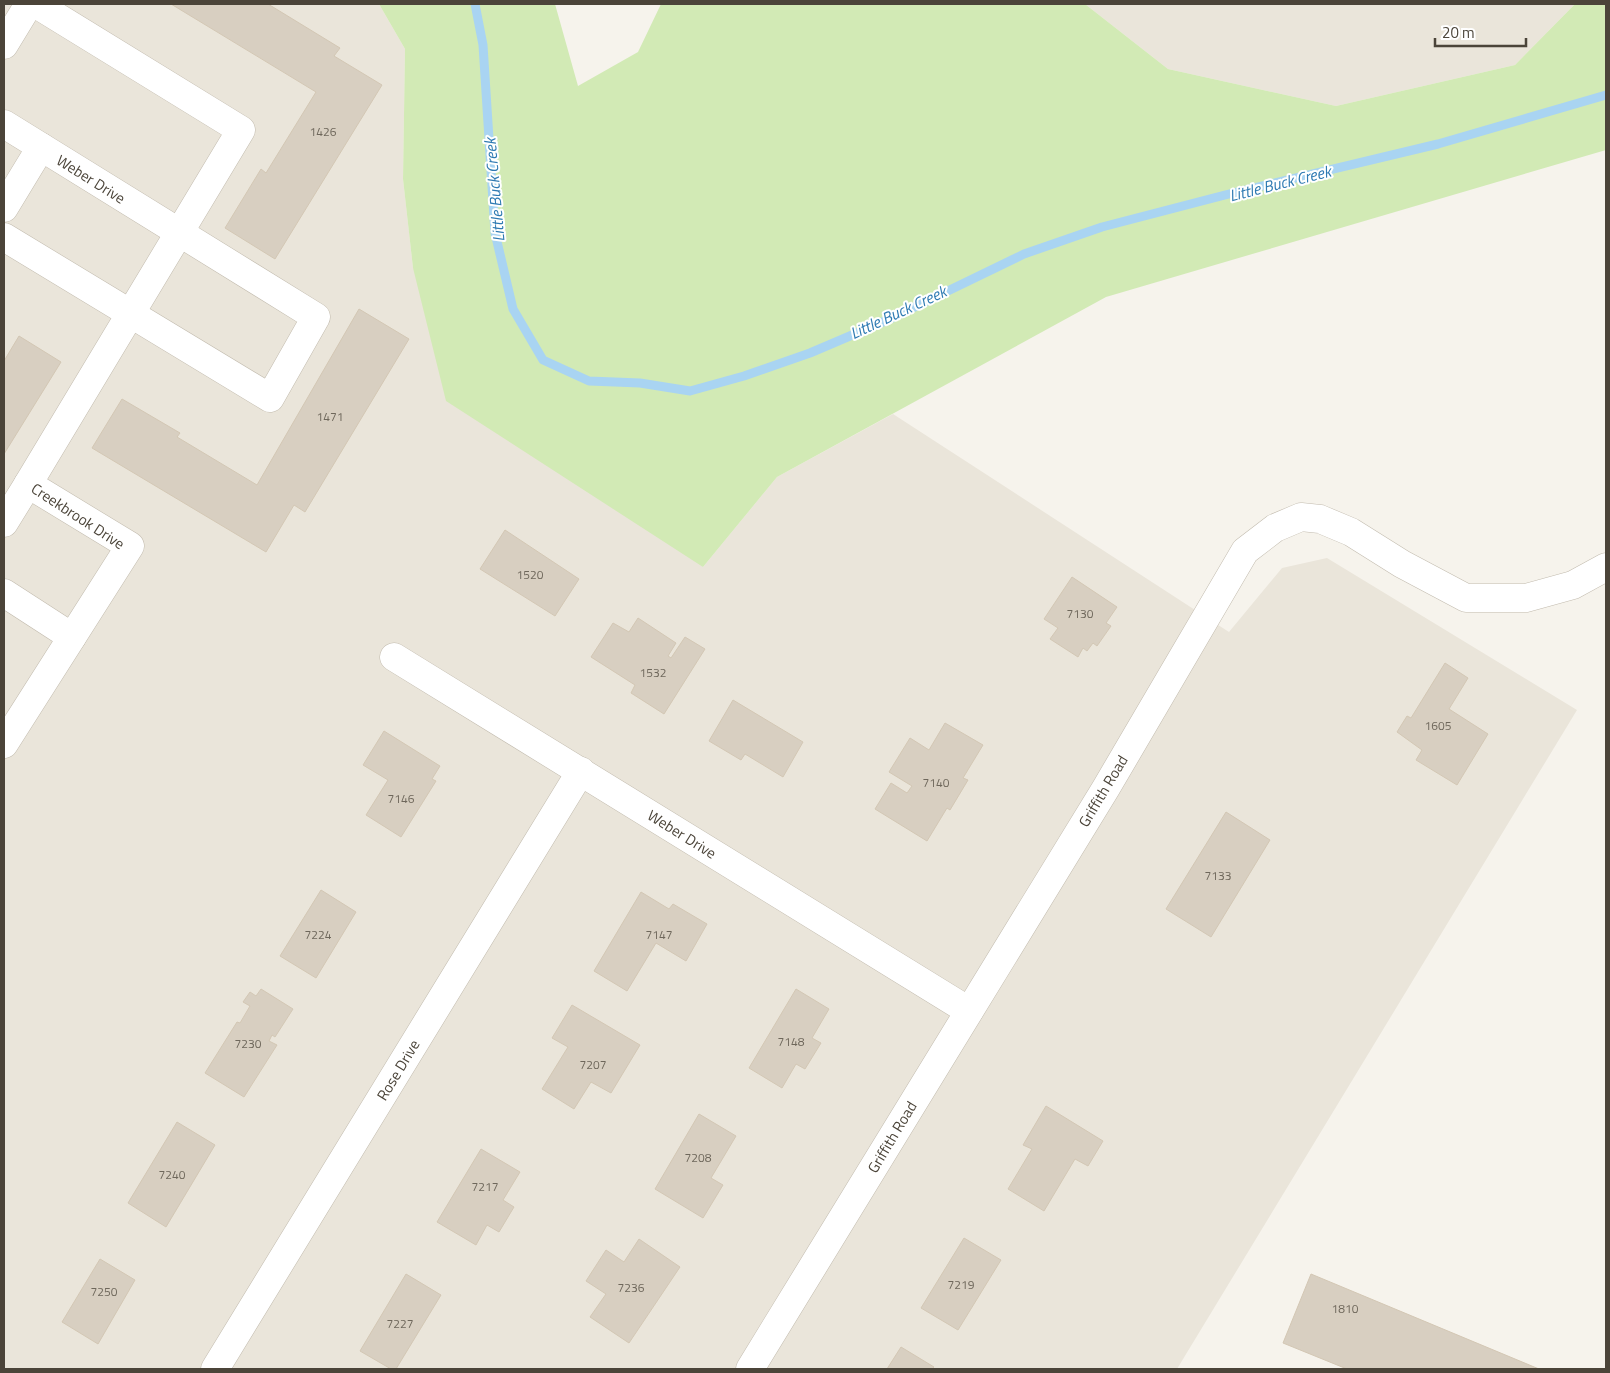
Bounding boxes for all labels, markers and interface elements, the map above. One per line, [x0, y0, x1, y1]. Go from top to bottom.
scale bar [1435, 15, 1526, 47]
text: 20 m [1442, 21, 1475, 44]
house number: 1426 [310, 122, 337, 141]
water label: Little Buck Creek [477, 135, 510, 243]
street label: Weber Drive [52, 149, 130, 209]
water label: Little Buck Creek [1227, 158, 1335, 207]
water label: Little Buck Creek [846, 278, 952, 345]
house number: 1471 [317, 407, 343, 426]
street label: Creekbrook Drive [27, 477, 129, 555]
house number: 1520 [517, 565, 544, 584]
house number: 7130 [1067, 604, 1094, 623]
house number: 1532 [640, 663, 666, 682]
house number: 1605 [1425, 716, 1452, 735]
street label: Griffith Road [1073, 751, 1133, 831]
house number: 7140 [923, 773, 950, 792]
house number: 7146 [388, 789, 415, 808]
street label: Weber Drive [643, 804, 721, 864]
house number: 7133 [1205, 866, 1231, 885]
house number: 7224 [305, 925, 332, 944]
house number: 7147 [646, 925, 672, 944]
house number: 7148 [778, 1032, 805, 1051]
house number: 7230 [235, 1034, 262, 1053]
street label: Rose Drive [371, 1035, 425, 1105]
house number: 7207 [580, 1055, 606, 1074]
street label: Griffith Road [862, 1097, 922, 1177]
house number: 7208 [685, 1148, 712, 1167]
house number: 7240 [159, 1165, 186, 1184]
house number: 7217 [472, 1177, 498, 1196]
house number: 7219 [948, 1275, 975, 1294]
house number: 7236 [618, 1278, 645, 1297]
house number: 7250 [91, 1282, 118, 1301]
house number: 1810 [1332, 1299, 1359, 1318]
house number: 7227 [387, 1314, 413, 1333]

